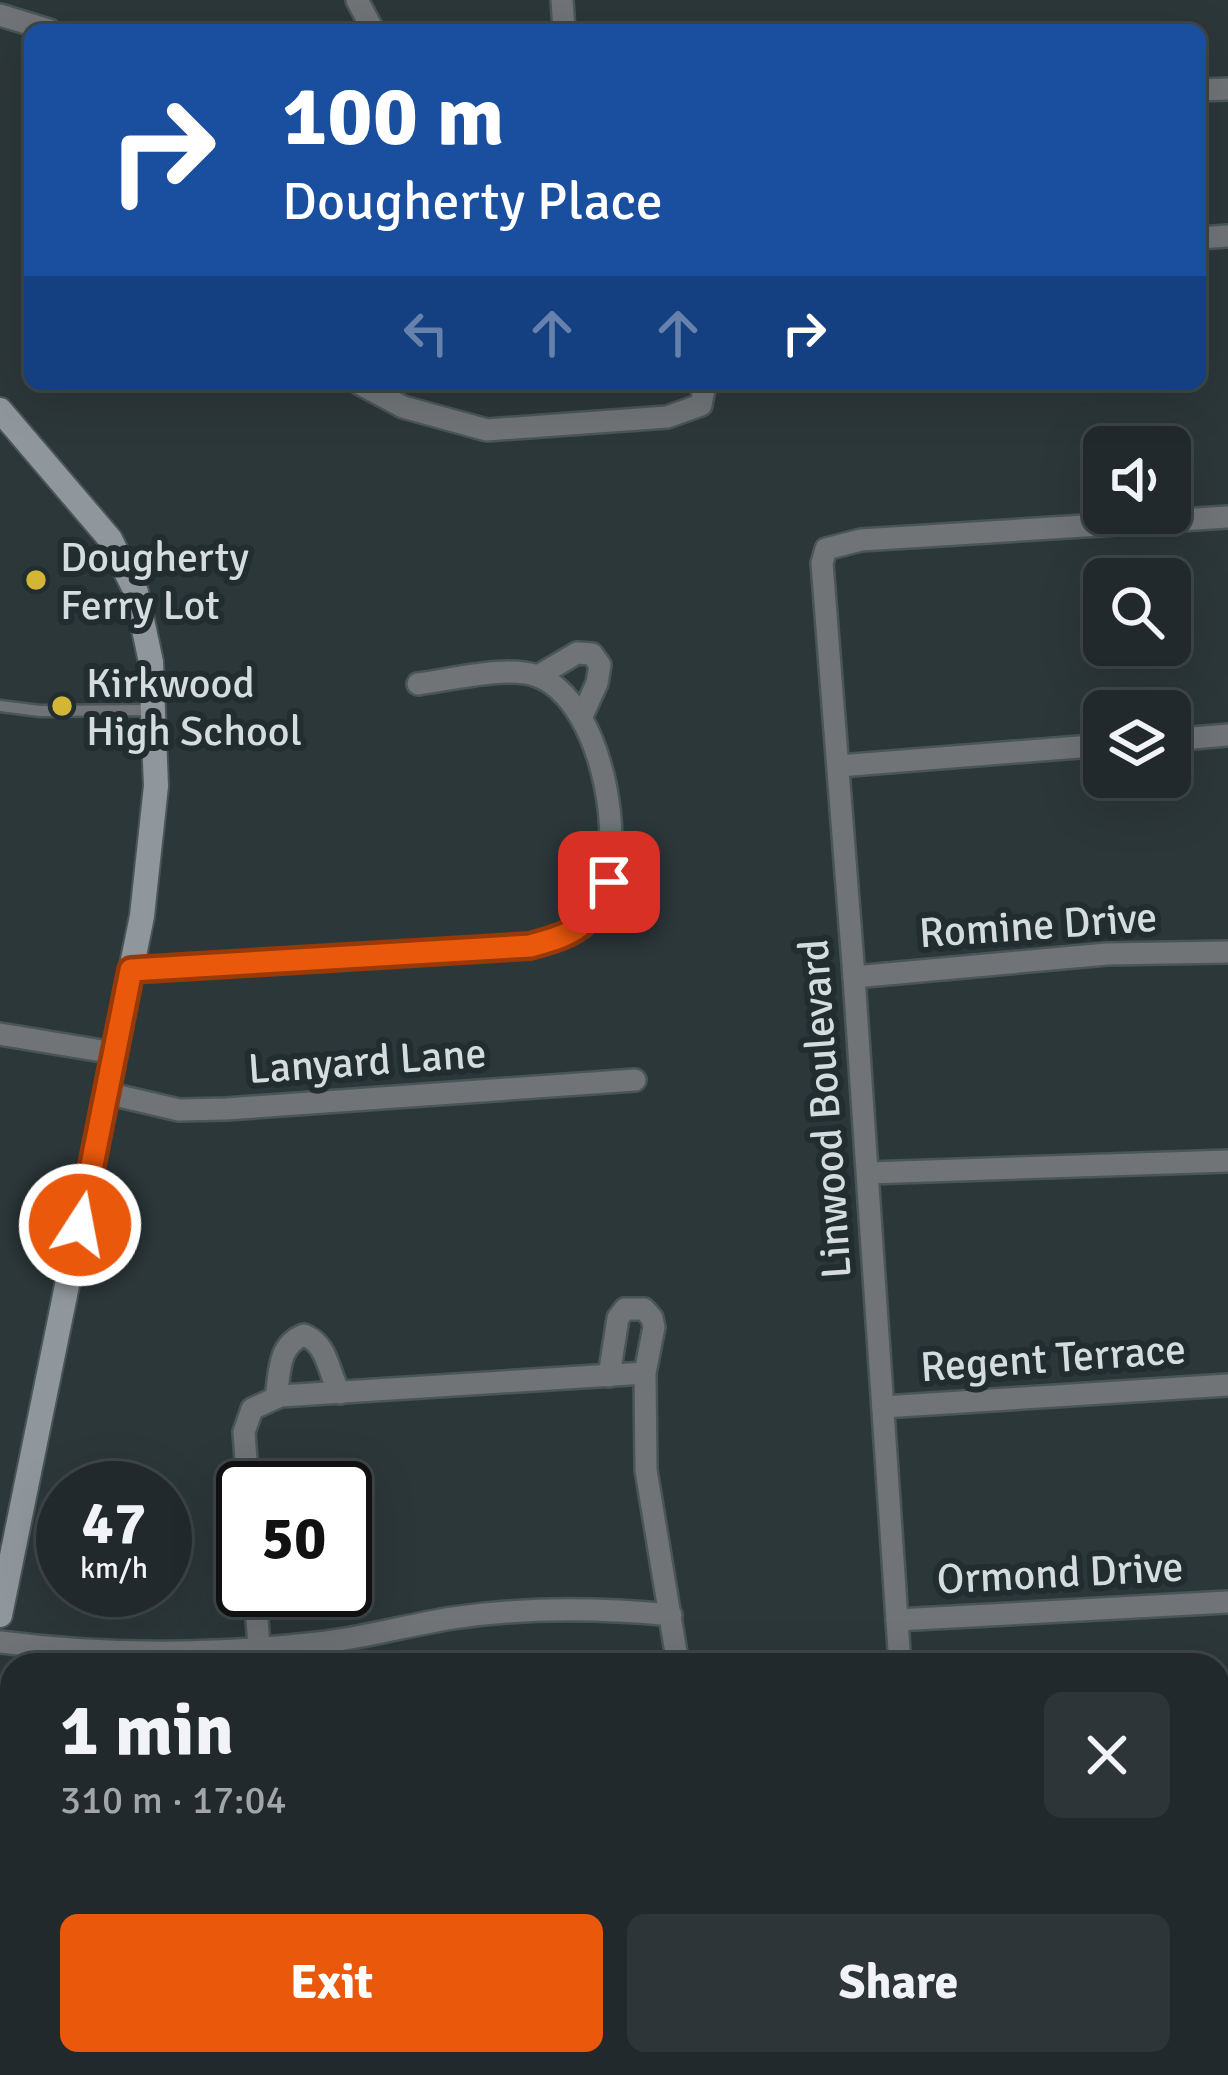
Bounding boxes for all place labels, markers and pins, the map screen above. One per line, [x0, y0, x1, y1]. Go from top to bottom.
place label: Dougherty Ferry Lot [60, 532, 249, 631]
marker: Dougherty Ferry Lot [23, 567, 49, 593]
place label: Kirkwood High School [86, 658, 302, 757]
marker: Kirkwood High School [49, 693, 75, 719]
pin [558, 831, 660, 933]

